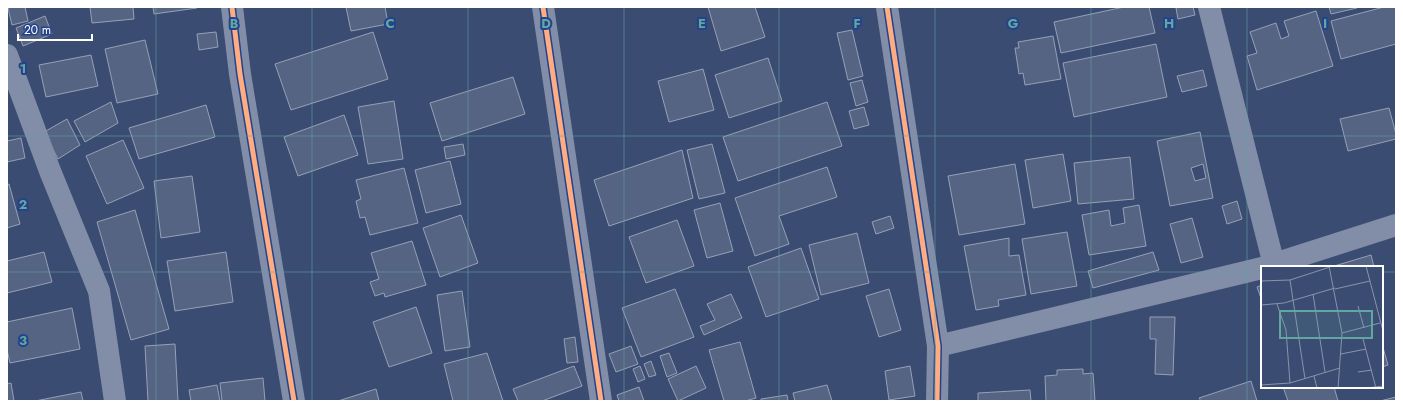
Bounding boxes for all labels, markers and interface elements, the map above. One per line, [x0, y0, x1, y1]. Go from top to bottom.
text: B [230, 14, 239, 33]
text: C [385, 14, 395, 33]
text: D [541, 14, 551, 33]
text: E [698, 14, 706, 33]
text: F [853, 14, 861, 33]
text: G [1008, 14, 1019, 33]
text: H [1164, 14, 1174, 33]
text: I [1323, 14, 1327, 33]
scale bar [18, 16, 92, 42]
text: 20 m [24, 21, 51, 39]
text: 1 [20, 59, 26, 78]
text: 2 [19, 195, 27, 214]
inset map [1261, 266, 1383, 388]
text: 3 [19, 331, 27, 350]

